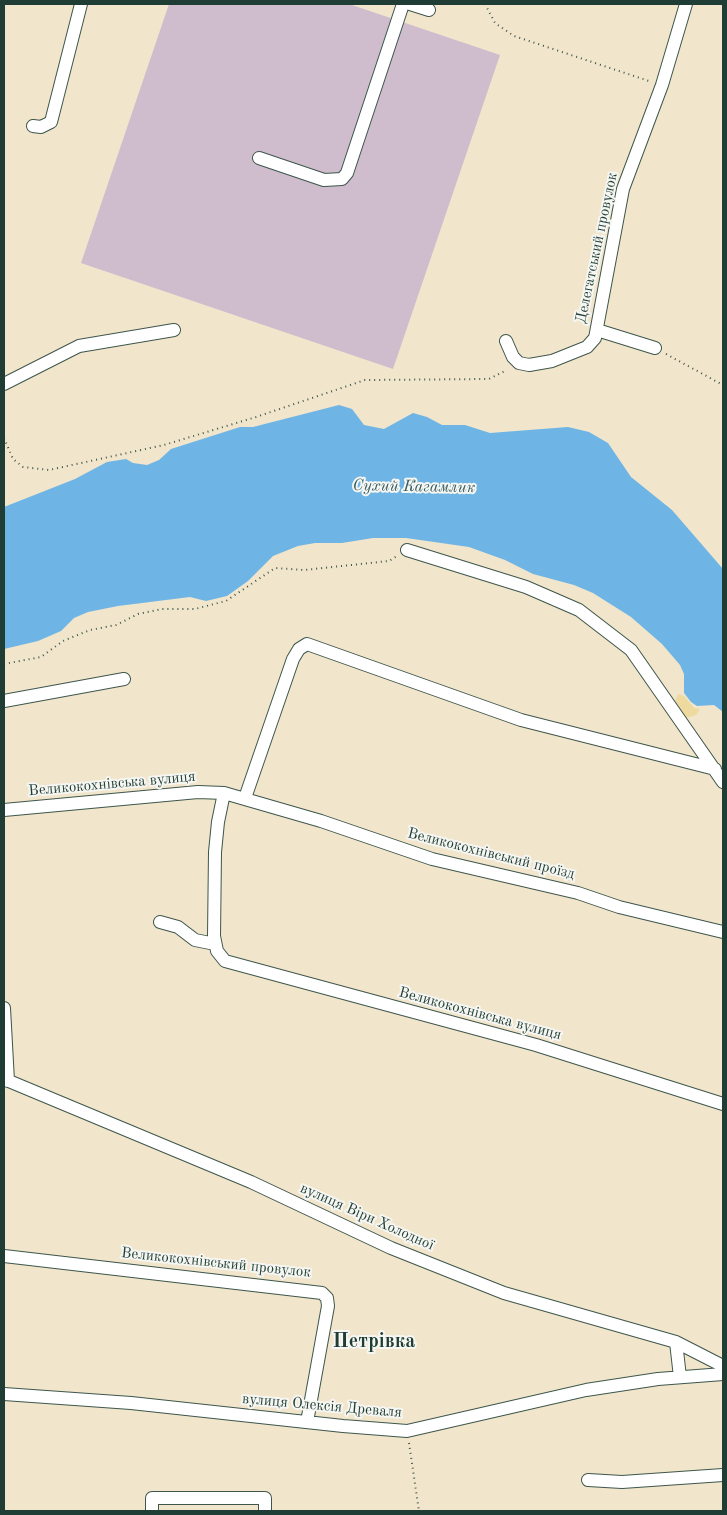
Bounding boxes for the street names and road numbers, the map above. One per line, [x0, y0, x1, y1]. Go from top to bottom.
street label: Делегатський провулок [572, 171, 622, 325]
street label: Великокохнівська вулиця [28, 768, 196, 800]
street label: Великокохнівський проїзд [405, 824, 577, 884]
street label: Великокохнівська вулиця [397, 984, 563, 1044]
street label: вулиця Віри Холодної [297, 1179, 437, 1255]
street label: Великокохнівський провулок [120, 1244, 312, 1282]
street label: вулиця Олексія Древаля [241, 1390, 403, 1422]

